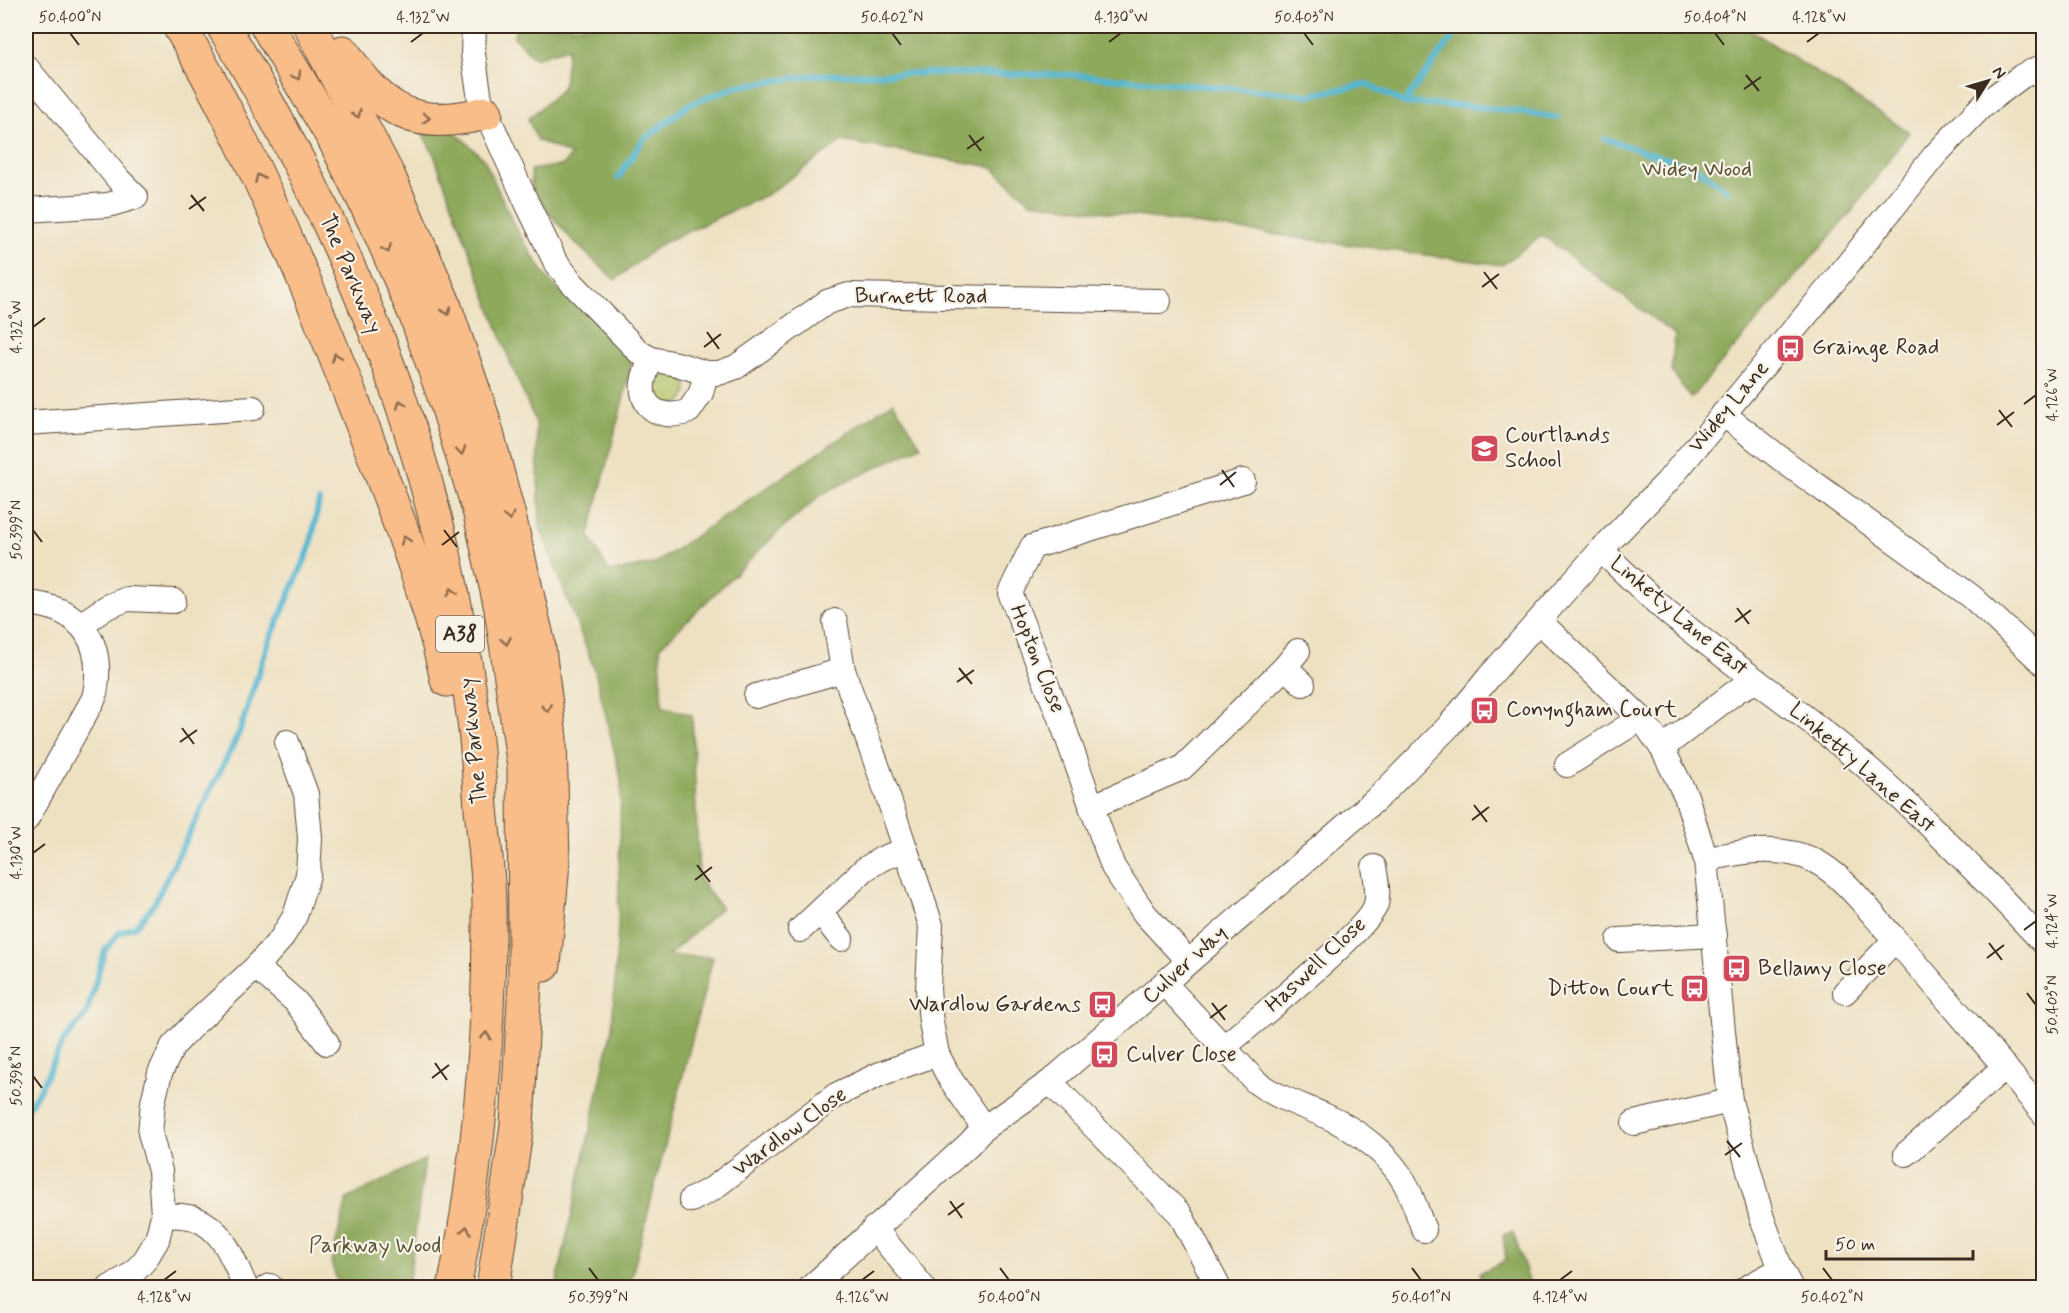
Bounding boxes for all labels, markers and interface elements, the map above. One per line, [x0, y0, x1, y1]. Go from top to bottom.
text: 50.400°N [39, 8, 101, 28]
text: 4.132°W [397, 8, 449, 28]
text: 50.402°N [861, 8, 923, 28]
text: 4.130°W [1095, 8, 1148, 28]
text: 50.403°N [1274, 8, 1334, 28]
text: 50.404°N [1684, 8, 1746, 28]
text: 4.128°W [1792, 8, 1846, 28]
north arrow [1958, 51, 2018, 111]
text: N [1987, 62, 2010, 83]
one-way arrow [290, 70, 301, 80]
one-way arrow [350, 108, 361, 119]
one-way arrow [422, 111, 431, 124]
park label: Widey Wood [1642, 156, 1752, 184]
one-way arrow [254, 174, 266, 185]
street label: The Parkway [312, 210, 388, 338]
one-way arrow [380, 242, 392, 253]
street label: Burnett Road [855, 283, 987, 311]
text: 4.132°W [7, 301, 27, 353]
one-way arrow [439, 305, 452, 316]
bus stop icon: Grainge Road [1775, 332, 1807, 364]
place label: Grainge Road [1812, 334, 1939, 363]
one-way arrow [331, 353, 343, 364]
street label: Widey Lane [1682, 355, 1776, 459]
text: 4.126°W [2043, 369, 2063, 421]
one-way arrow [396, 399, 408, 410]
place label: Courtlands School [1505, 422, 1610, 475]
school or university icon: Courtlands School [1468, 433, 1500, 465]
one-way arrow [454, 445, 466, 456]
text: 50.399°N [7, 500, 27, 560]
one-way arrow [502, 511, 514, 522]
one-way arrow [399, 535, 412, 546]
street label: Linkety Lane East [1604, 550, 1754, 682]
one-way arrow [446, 587, 459, 597]
street label: Hopton Close [1003, 601, 1071, 717]
road number: A38 [436, 616, 484, 652]
one-way arrow [499, 635, 512, 645]
street label: The Parkway [453, 676, 495, 806]
bus stop icon: Conyngham Court [1469, 694, 1501, 726]
place label: Conyngham Court [1506, 696, 1677, 727]
street label: Linketty Lane East [1783, 697, 1941, 839]
one-way arrow [540, 704, 552, 713]
text: 4.130°W [7, 827, 27, 880]
text: 4.124°W [2043, 894, 2063, 948]
street label: Haswell Close [1260, 911, 1372, 1019]
street label: Culver Way [1137, 919, 1233, 1011]
bus stop icon: Bellamy Close [1721, 953, 1753, 985]
place label: Bellamy Close [1758, 955, 1887, 983]
bus stop icon: Ditton Court [1679, 973, 1711, 1005]
place label: Ditton Court [1547, 975, 1674, 1003]
text: 50.403°N [2043, 975, 2063, 1035]
bus stop icon: Wardlow Gardens [1086, 989, 1118, 1021]
place label: Wardlow Gardens [909, 991, 1081, 1019]
one-way arrow [479, 1032, 492, 1041]
bus stop icon: Culver Close [1089, 1039, 1121, 1071]
place label: Culver Close [1126, 1041, 1237, 1069]
text: 50.398°N [7, 1046, 27, 1106]
street label: Wardlow Close [727, 1081, 853, 1183]
scale bar [1826, 1223, 1973, 1261]
one-way arrow [459, 1225, 472, 1235]
park label: Parkway Wood [309, 1232, 441, 1260]
text: 50 m [1835, 1233, 1875, 1257]
text: 4.128°W [137, 1288, 191, 1308]
text: 50.399°N [568, 1288, 628, 1308]
text: 4.126°W [836, 1288, 888, 1308]
text: 50.400°N [978, 1288, 1040, 1308]
text: 50.401°N [1391, 1288, 1451, 1308]
text: 4.124°W [1533, 1288, 1587, 1308]
text: 50.402°N [1801, 1288, 1863, 1308]

